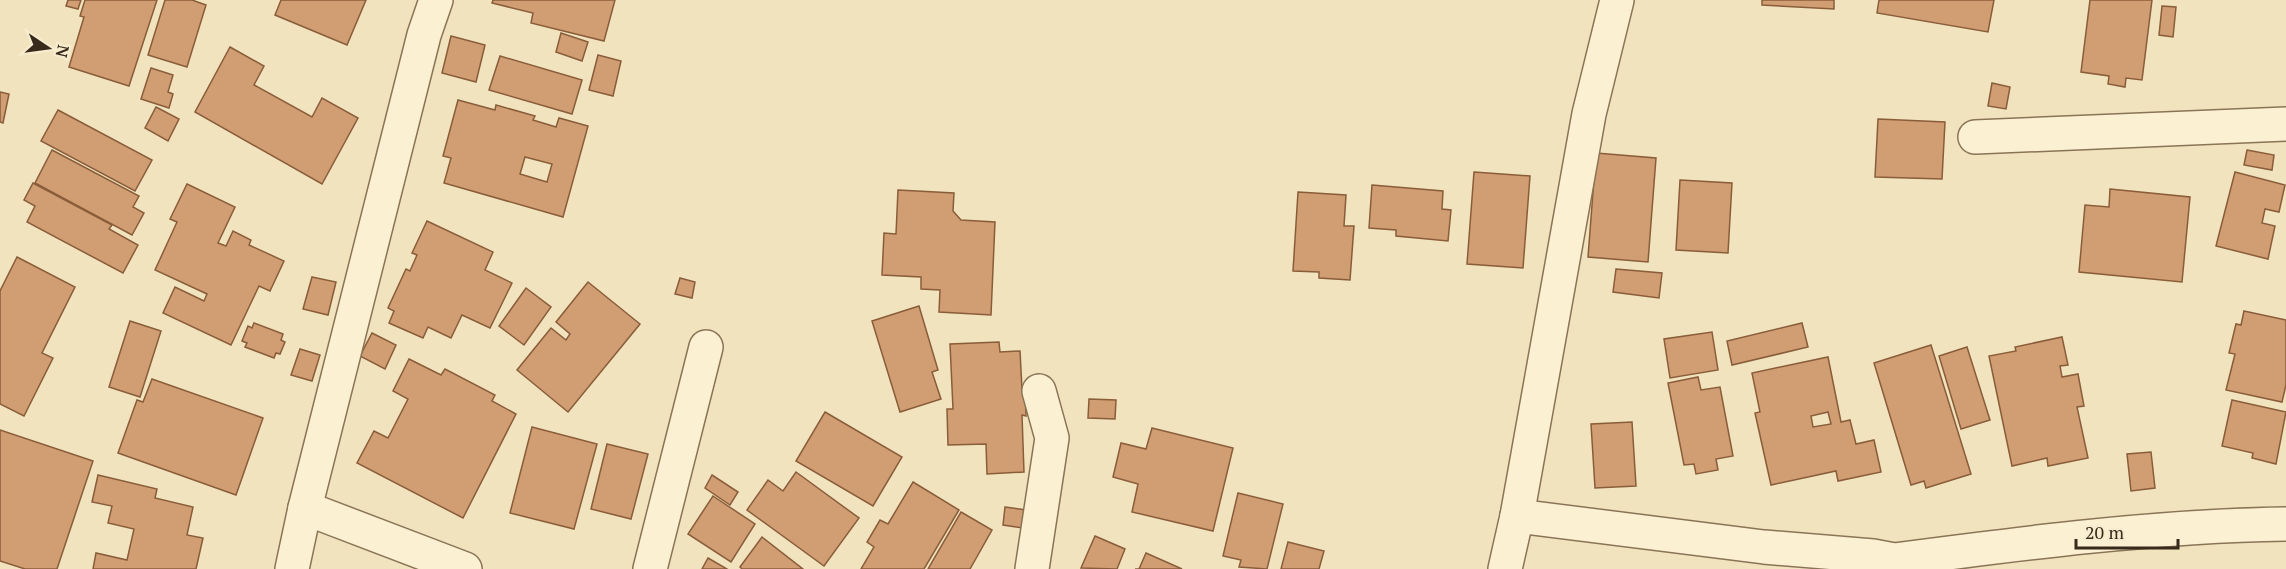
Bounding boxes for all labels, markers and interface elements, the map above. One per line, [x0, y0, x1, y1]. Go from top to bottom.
north arrow [18, 18, 78, 78]
text: N [51, 43, 75, 60]
scale bar [2076, 512, 2178, 550]
text: 20 m [2085, 520, 2125, 544]

